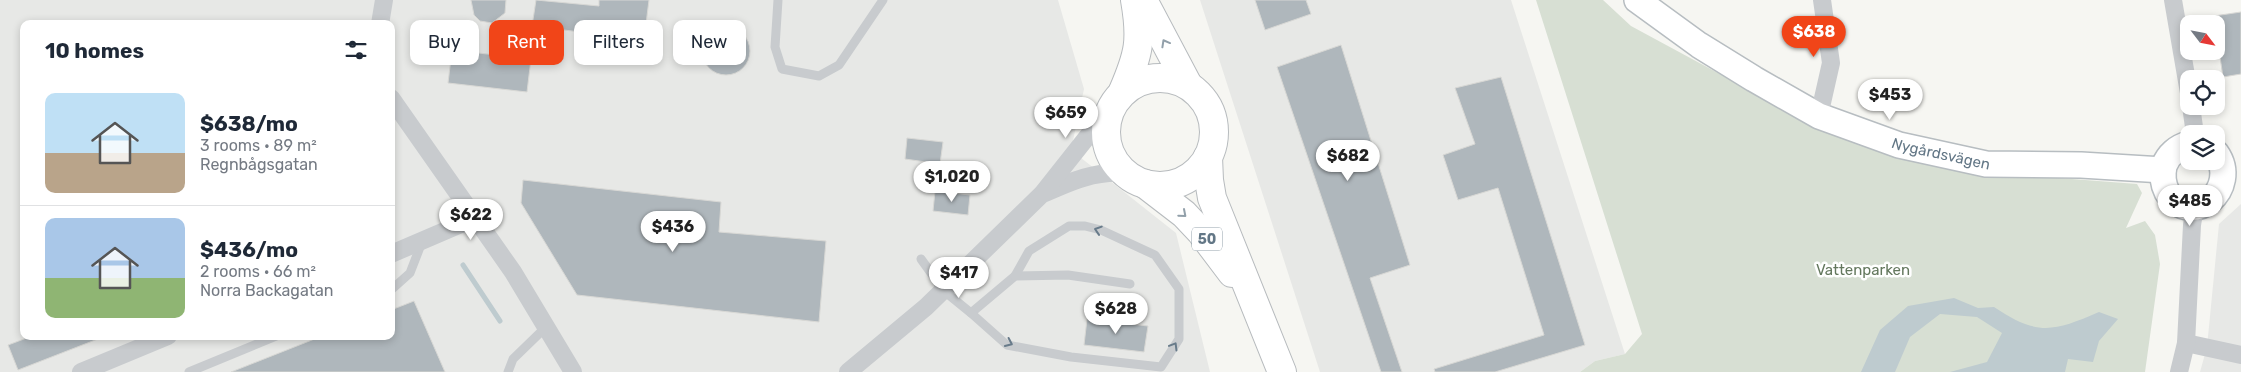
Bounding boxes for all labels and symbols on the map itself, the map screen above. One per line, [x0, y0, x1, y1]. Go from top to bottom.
pin: $638 [1784, 15, 1844, 58]
north arrow [2180, 15, 2225, 60]
one-way arrow [1161, 39, 1171, 48]
pin: $453 [1860, 78, 1920, 121]
pin: $659 [1036, 96, 1096, 139]
street label: Nygårdsvägen [1889, 134, 1992, 174]
pin: $682 [1318, 140, 1378, 182]
pin: $1,020 [911, 160, 993, 203]
pin: $485 [2160, 184, 2220, 227]
pin: $622 [441, 198, 501, 241]
one-way arrow [1177, 208, 1186, 217]
pin: $436 [643, 210, 703, 253]
one-way arrow [1094, 225, 1102, 235]
road number: 50 [1192, 228, 1222, 250]
pin: $417 [929, 256, 989, 299]
park label: Vattenparken [1816, 261, 1910, 279]
pin: $628 [1086, 292, 1146, 335]
one-way arrow [1003, 337, 1012, 347]
one-way arrow [1168, 342, 1178, 351]

